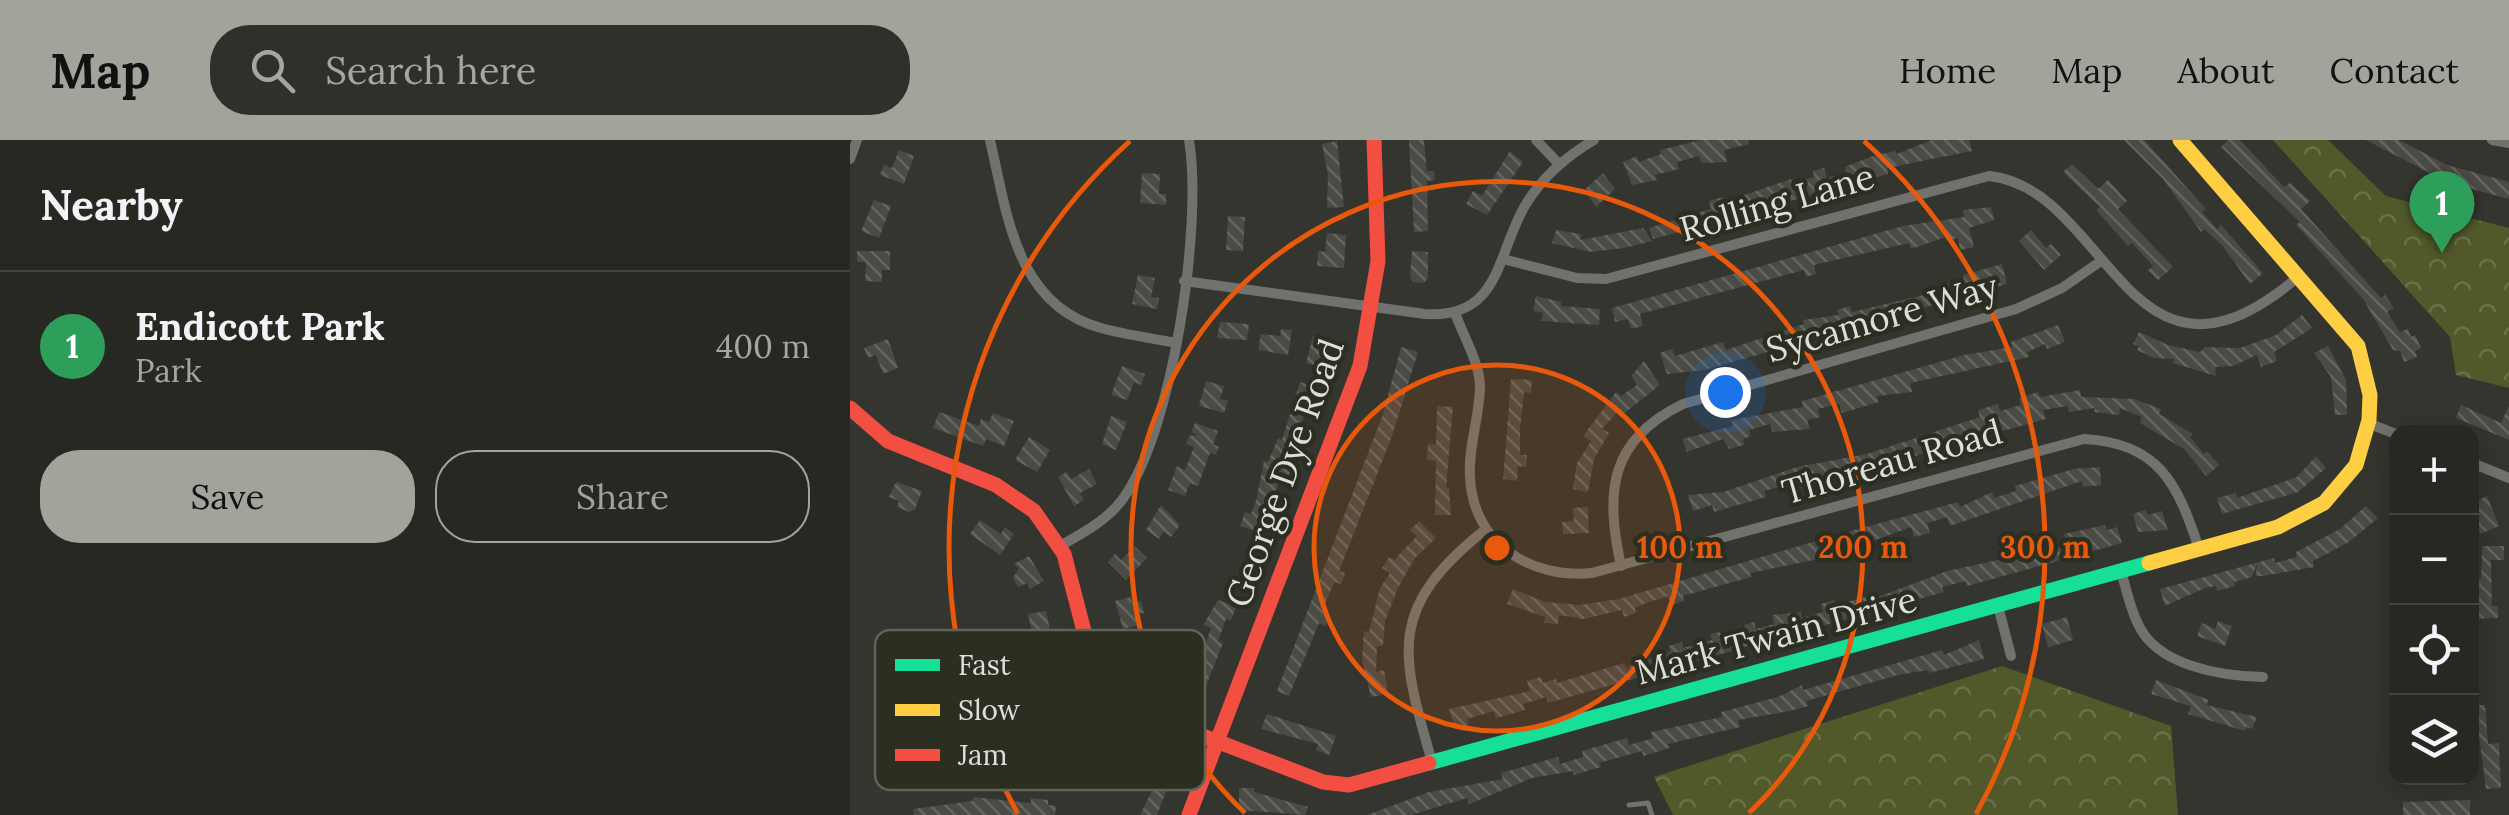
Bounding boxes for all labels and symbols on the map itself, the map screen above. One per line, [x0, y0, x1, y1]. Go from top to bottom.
street label: Rolling Lane [1674, 153, 1879, 252]
pin: 1 [2410, 171, 2474, 253]
street label: Sycamore Way [1761, 263, 2003, 372]
street label: George Dye Road [1215, 333, 1354, 613]
your location [1700, 367, 1751, 418]
street label: Thoreau Road [1777, 409, 2007, 514]
text: 100 m [1637, 528, 1723, 566]
text: 200 m [1818, 528, 1908, 566]
text: 300 m [2000, 528, 2091, 566]
centre of rings [1479, 530, 1515, 566]
street label: Mark Twain Drive [1630, 576, 1921, 695]
legend [875, 630, 1205, 790]
text: Fast [958, 647, 1011, 683]
text: Slow [958, 692, 1021, 728]
text: Jam [957, 737, 1008, 773]

